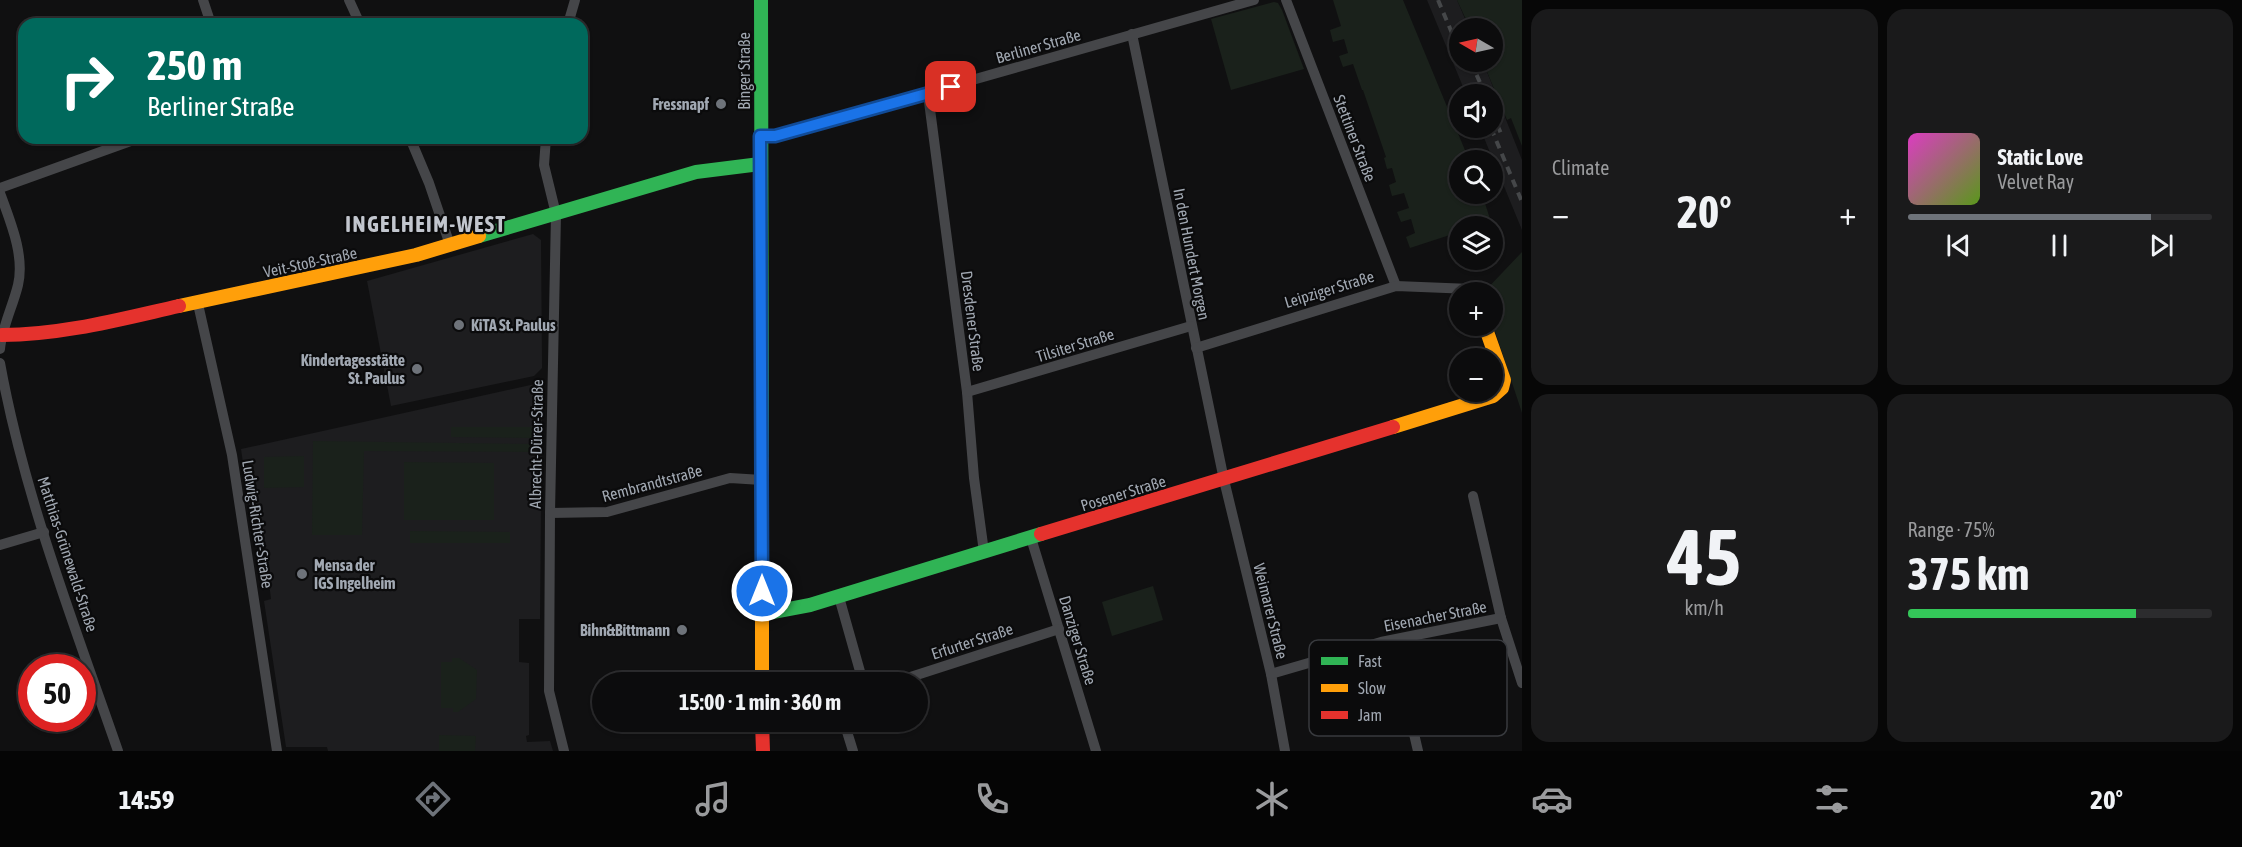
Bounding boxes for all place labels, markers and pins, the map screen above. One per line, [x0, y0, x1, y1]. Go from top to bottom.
pin [925, 61, 976, 112]
place label: Fressnapf [652, 95, 710, 113]
marker: Fressnapf [714, 97, 728, 111]
place label: KiTA St. Paulus [471, 316, 556, 334]
marker: KiTA St. Paulus [452, 318, 466, 332]
place label: Kindertagesstätte St. Paulus [301, 351, 405, 387]
marker: Kindertagesstätte St. Paulus [410, 362, 424, 376]
place label: Mensa der IGS Ingelheim [314, 556, 396, 592]
marker: Mensa der IGS Ingelheim [295, 567, 309, 581]
place label: Bihn&Bittmann [580, 621, 670, 639]
marker: Bihn&Bittmann [675, 623, 689, 637]

